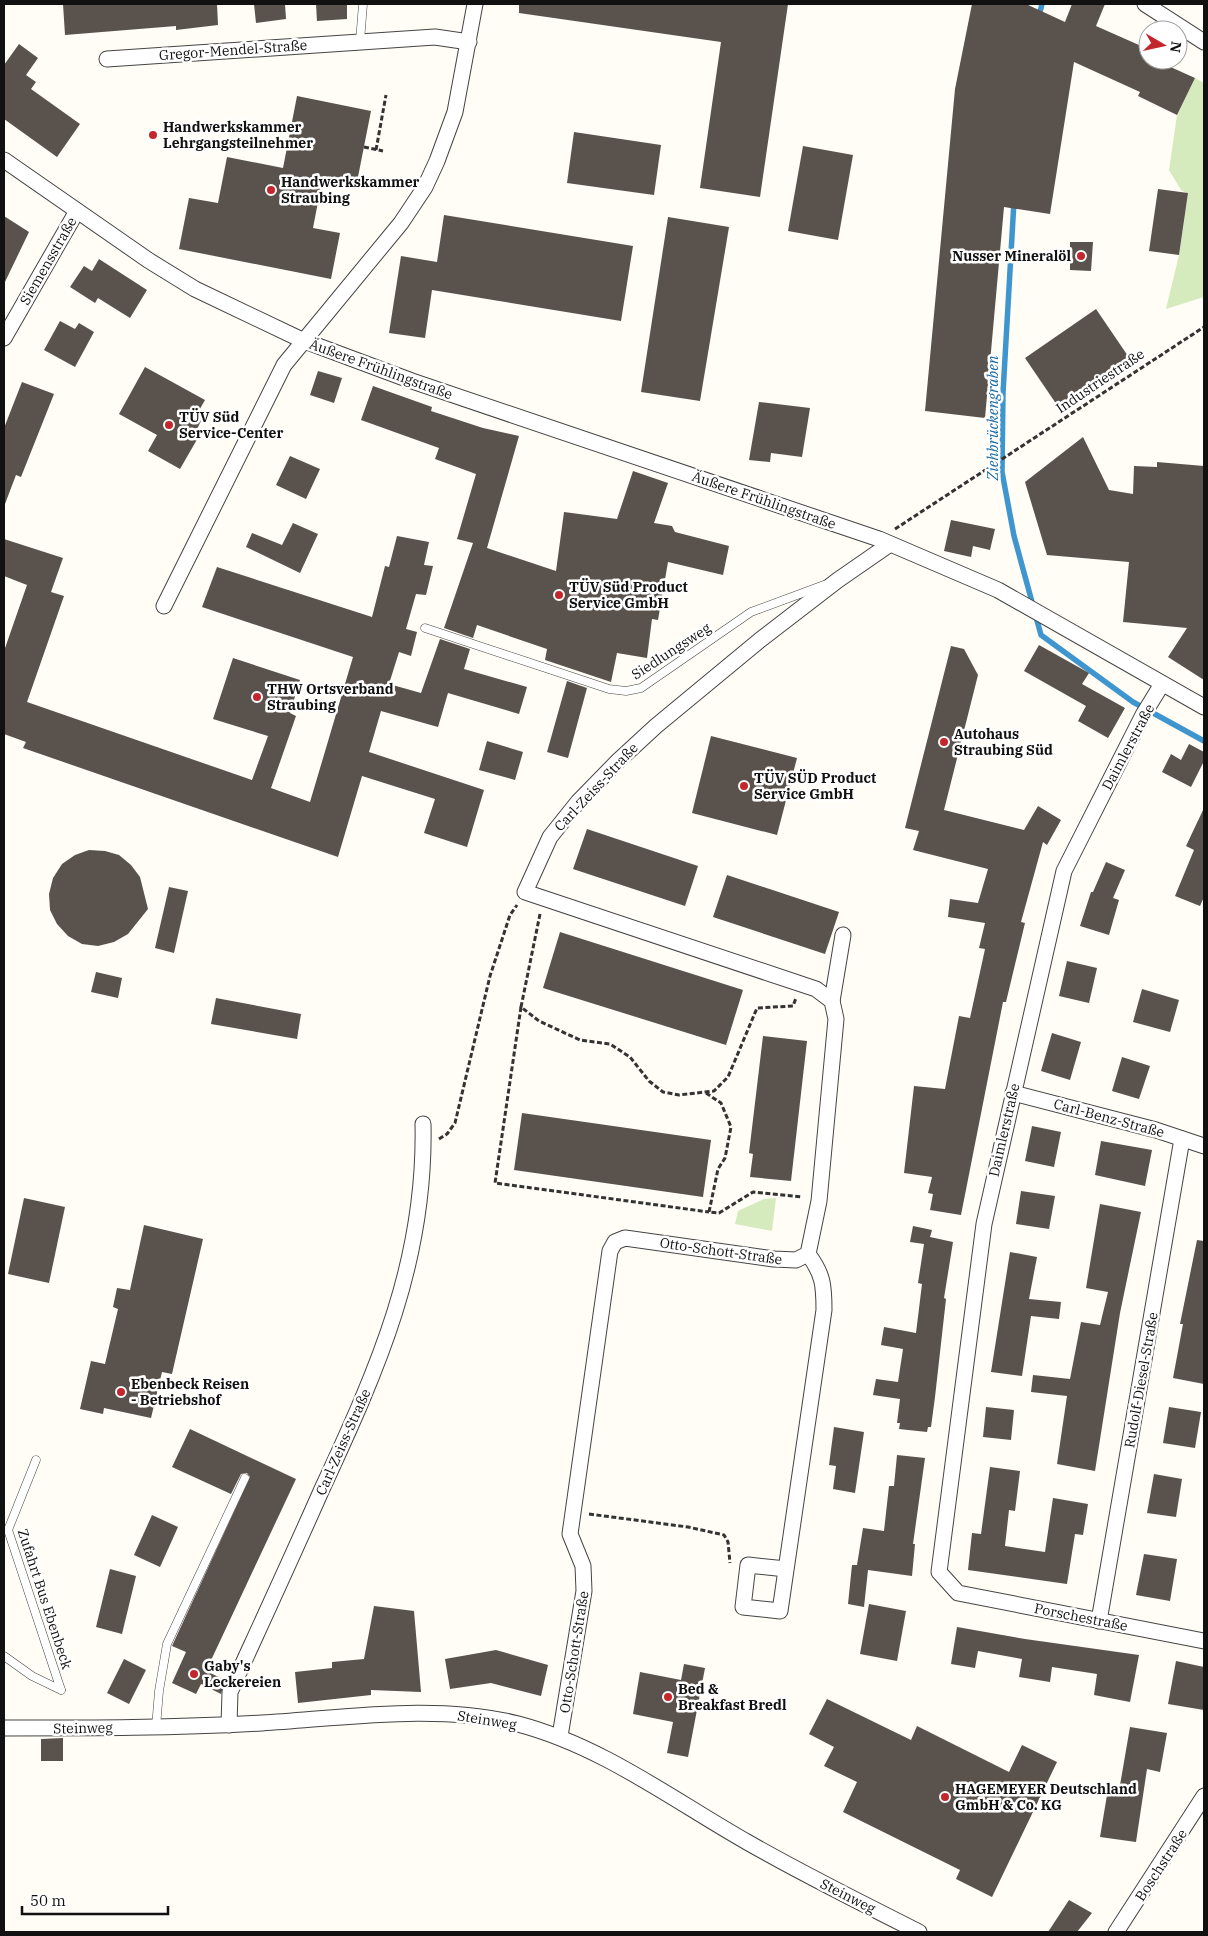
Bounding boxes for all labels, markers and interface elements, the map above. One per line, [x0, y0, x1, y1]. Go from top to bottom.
north arrow [1138, 20, 1188, 70]
street label: Gregor-Mendel-Straße [158, 36, 308, 64]
text: N [1166, 40, 1186, 54]
place label: Handwerkskammer Lehrgangsteilnehmer [163, 118, 313, 152]
marker: Handwerkskammer Lehrgangsteilnehmer [147, 129, 159, 141]
place label: Handwerkskammer Straubing [281, 173, 420, 207]
marker: Handwerkskammer Straubing [265, 184, 277, 196]
street label: Siemensstraße [16, 214, 80, 308]
place label: Nusser Mineralöl [952, 247, 1071, 265]
marker: Nusser Mineralöl [1075, 250, 1087, 262]
street label: Äußere Frühlingstraße [307, 335, 455, 403]
street label: Industriestraße [1052, 345, 1148, 417]
water label: Ziehbrückengraben [983, 355, 1002, 481]
place label: TÜV Süd Service-Center [179, 408, 283, 442]
marker: TÜV Süd Service-Center [163, 419, 175, 431]
street label: Äußere Frühlingstraße [690, 467, 838, 533]
place label: TÜV Süd Product Service GmbH [569, 578, 688, 612]
marker: TÜV Süd Product Service GmbH [553, 589, 565, 601]
street label: Siedlungsweg [628, 618, 714, 683]
place label: THW Ortsverband Straubing [267, 680, 394, 714]
marker: THW Ortsverband Straubing [251, 691, 263, 703]
street label: Daimlerstraße [1098, 701, 1158, 793]
place label: Autohaus Straubing Süd [954, 725, 1053, 759]
marker: Autohaus Straubing Süd [938, 736, 950, 748]
street label: Carl-Zeiss-Straße [550, 739, 642, 835]
place label: TÜV SÜD Product Service GmbH [754, 769, 876, 803]
marker: TÜV SÜD Product Service GmbH [738, 780, 750, 792]
street label: Daimlerstraße [985, 1082, 1023, 1178]
street label: Carl-Benz-Straße [1052, 1095, 1166, 1141]
street label: Otto-Schott-Straße [659, 1233, 783, 1269]
street label: Rudolf-Diesel-Straße [1120, 1311, 1162, 1449]
place label: Ebenbeck Reisen - Betriebshof [131, 1375, 249, 1409]
marker: Ebenbeck Reisen - Betriebshof [115, 1386, 127, 1398]
street label: Carl-Zeiss-Straße [311, 1386, 375, 1498]
street label: Zufahrt Bus Ebenbeck [14, 1527, 76, 1672]
street label: Otto-Schott-Straße [555, 1590, 593, 1714]
street label: Porschestraße [1033, 1599, 1129, 1635]
place label: Gaby's Leckereien [204, 1657, 281, 1691]
marker: Gaby's Leckereien [188, 1668, 200, 1680]
place label: Bed & Breakfast Bredl [678, 1680, 787, 1714]
marker: Bed & Breakfast Bredl [662, 1691, 674, 1703]
street label: Steinweg [456, 1706, 518, 1734]
street label: Steinweg [53, 1718, 113, 1738]
place label: HAGEMEYER Deutschland GmbH & Co. KG [955, 1780, 1137, 1814]
marker: HAGEMEYER Deutschland GmbH & Co. KG [939, 1791, 951, 1803]
street label: Boschstraße [1131, 1826, 1191, 1904]
street label: Steinweg [817, 1874, 879, 1918]
scale bar [22, 1884, 169, 1916]
text: 50 m [30, 1891, 66, 1910]

